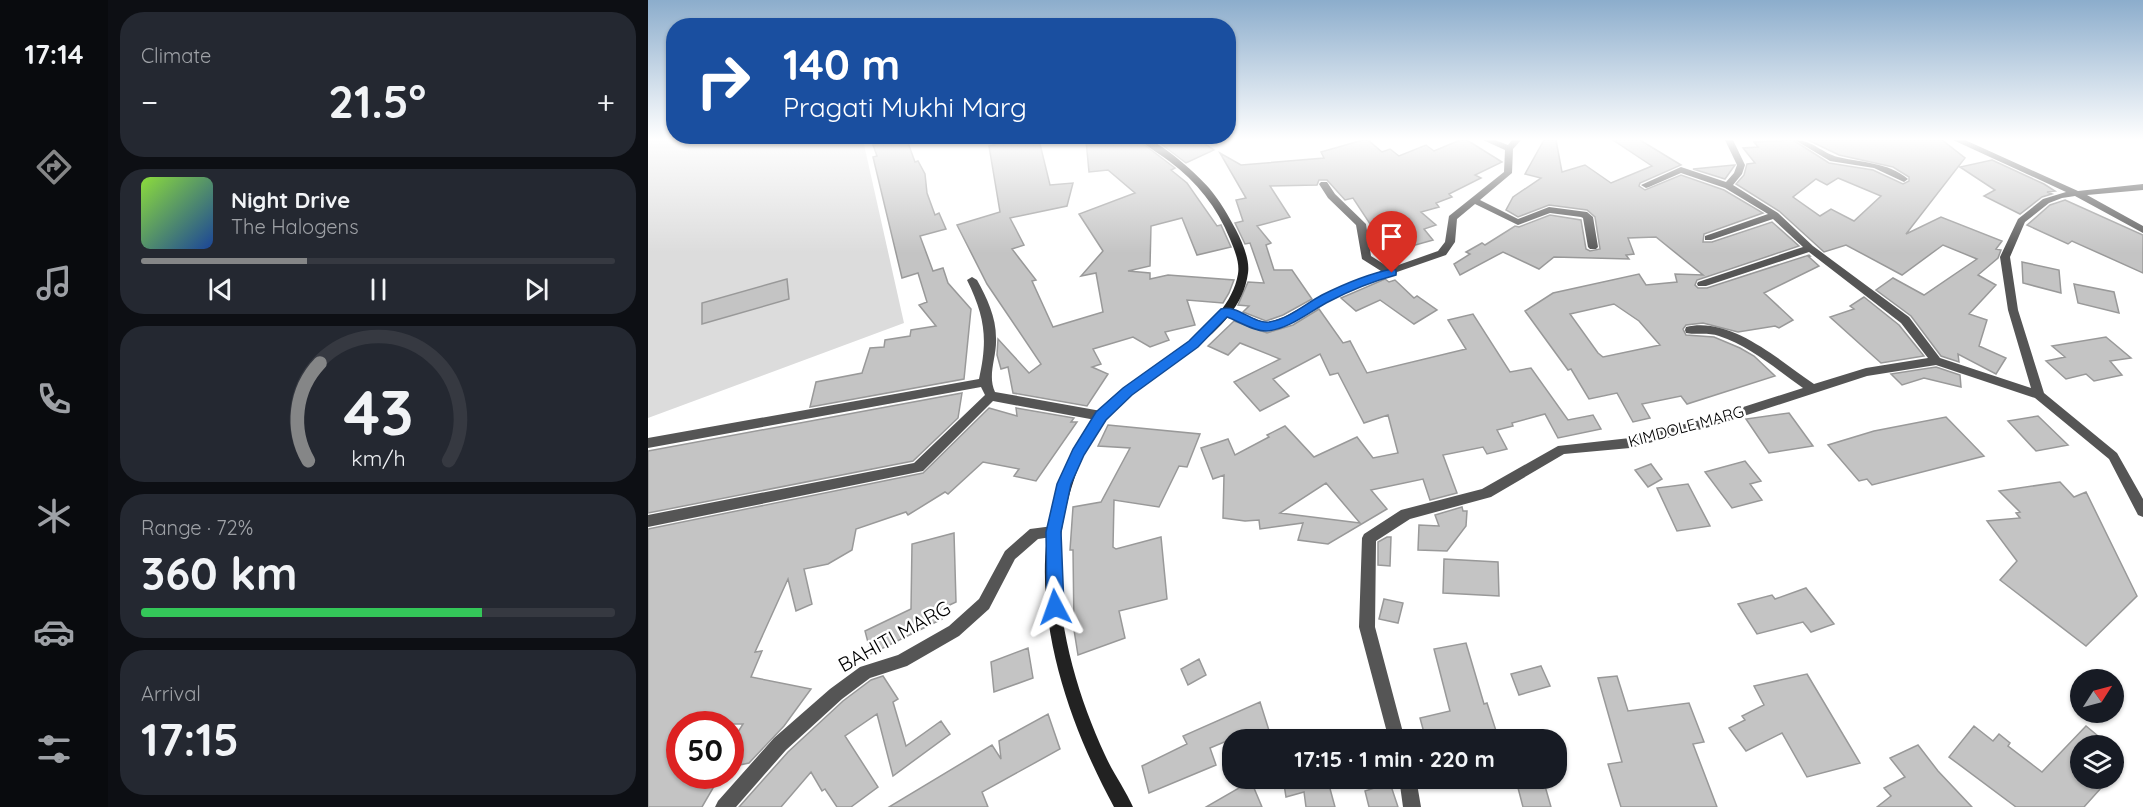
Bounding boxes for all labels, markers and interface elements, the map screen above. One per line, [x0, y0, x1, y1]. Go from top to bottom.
text: 17:14 [24, 37, 84, 71]
text: 140 m [783, 38, 900, 91]
icon: right [684, 42, 762, 120]
text: Climate [141, 43, 211, 68]
text: 21.5° [328, 73, 426, 129]
text: − [141, 81, 158, 122]
text: + [596, 81, 615, 122]
text: Pragati Mukhi Marg [783, 90, 1027, 124]
icon: directions [33, 146, 75, 188]
text: Night Drive [231, 186, 350, 214]
pin [1366, 211, 1417, 273]
text: The Halogens [231, 214, 359, 239]
icon: arrive [1375, 220, 1408, 253]
icon: music [33, 262, 75, 304]
icon: previous [204, 273, 237, 306]
icon: pause [362, 273, 395, 306]
icon: next [520, 273, 553, 306]
text: 43 [343, 373, 413, 451]
icon: phone [33, 378, 75, 420]
street label: KIMDOLE MARG [1626, 401, 1746, 451]
text: km/h [351, 445, 405, 471]
icon: climate [33, 495, 75, 537]
text: Range · 72% [141, 515, 253, 540]
text: 360 km [141, 545, 297, 601]
position arrow [1023, 575, 1087, 639]
street label: BAHITI MARG [834, 595, 954, 677]
icon: car [33, 611, 75, 653]
north arrow [2070, 669, 2124, 723]
map controls [2070, 669, 2124, 789]
text: Arrival [141, 681, 201, 706]
text: 17:15 [141, 711, 239, 767]
speed limit sign: 50 [666, 711, 744, 789]
icon: filters [33, 728, 75, 770]
button: layers [2070, 735, 2124, 789]
text: 17:15 · 1 min · 220 m [1294, 745, 1495, 773]

